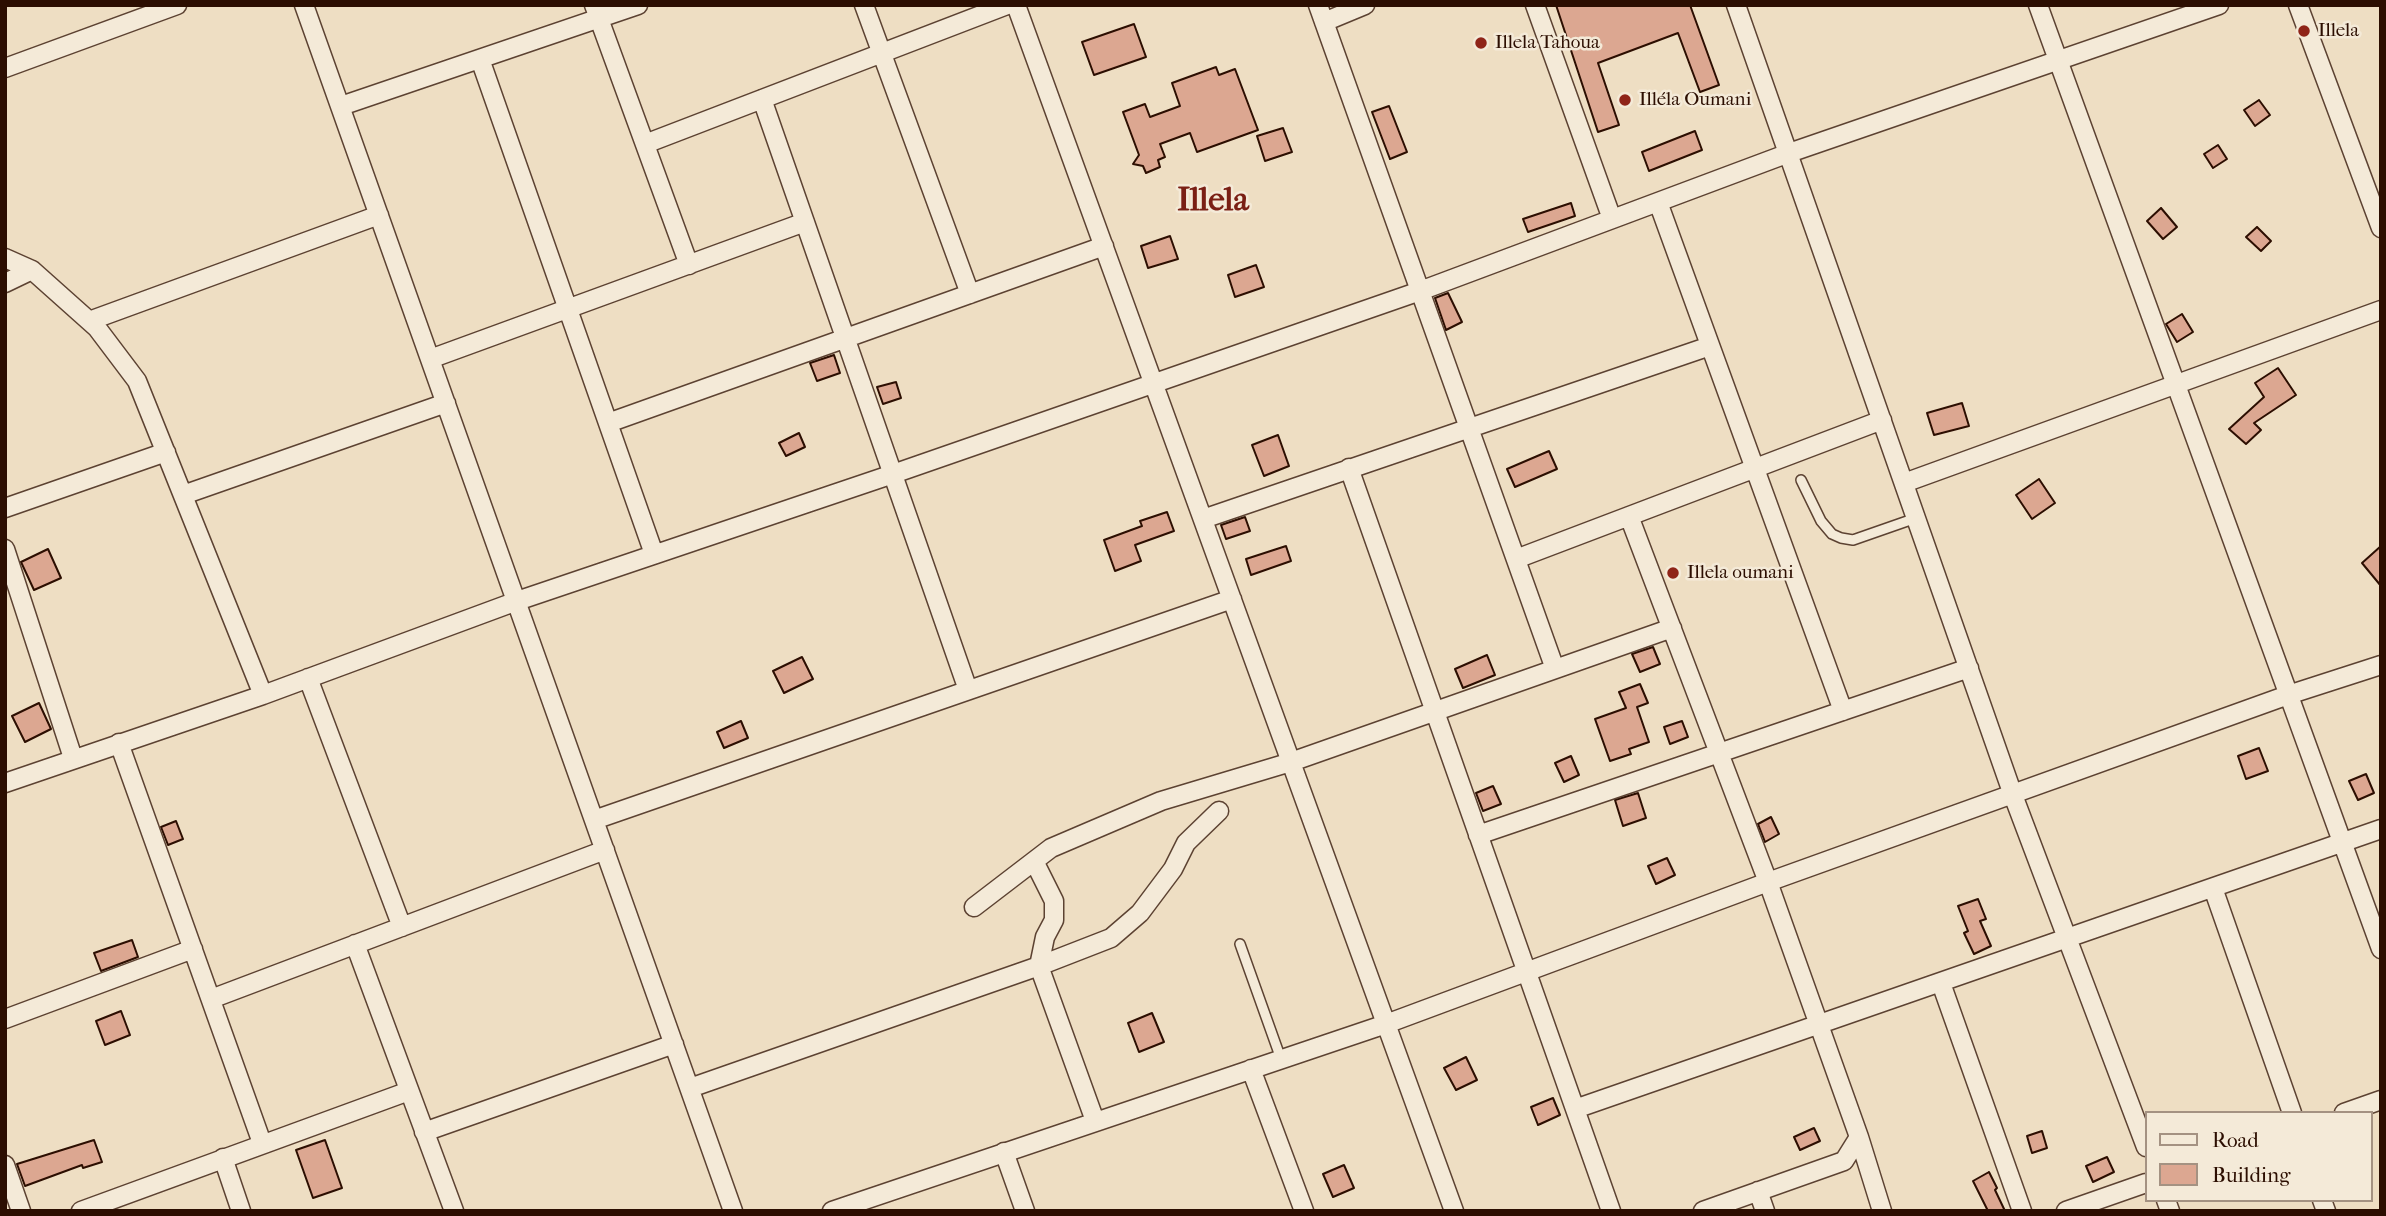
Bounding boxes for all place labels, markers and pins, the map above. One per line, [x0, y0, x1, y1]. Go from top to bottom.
place label: Illela [2318, 20, 2359, 42]
marker: Illela [2296, 23, 2312, 39]
place label: Illela Tahoua [1495, 32, 1600, 54]
marker: Illela Tahoua [1473, 35, 1489, 51]
place label: Illéla Oumani [1639, 89, 1751, 111]
marker: Illéla Oumani [1617, 92, 1633, 108]
place label: Illela oumani [1687, 562, 1794, 584]
marker: Illela oumani [1665, 565, 1681, 581]

